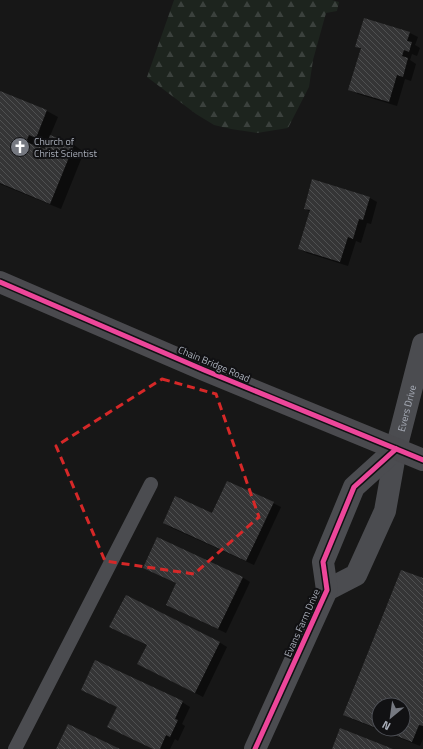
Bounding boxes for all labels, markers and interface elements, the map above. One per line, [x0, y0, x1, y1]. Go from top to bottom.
place label: Church of Christ Scientist [34, 134, 98, 161]
church icon: Church of Christ Scientist [9, 136, 31, 158]
street label: Chain Bridge Road [176, 342, 252, 386]
street label: Evers Drive [393, 383, 420, 433]
street label: Evans Farm Drive [280, 587, 324, 659]
north arrow [371, 697, 411, 737]
text: N [379, 717, 393, 735]

